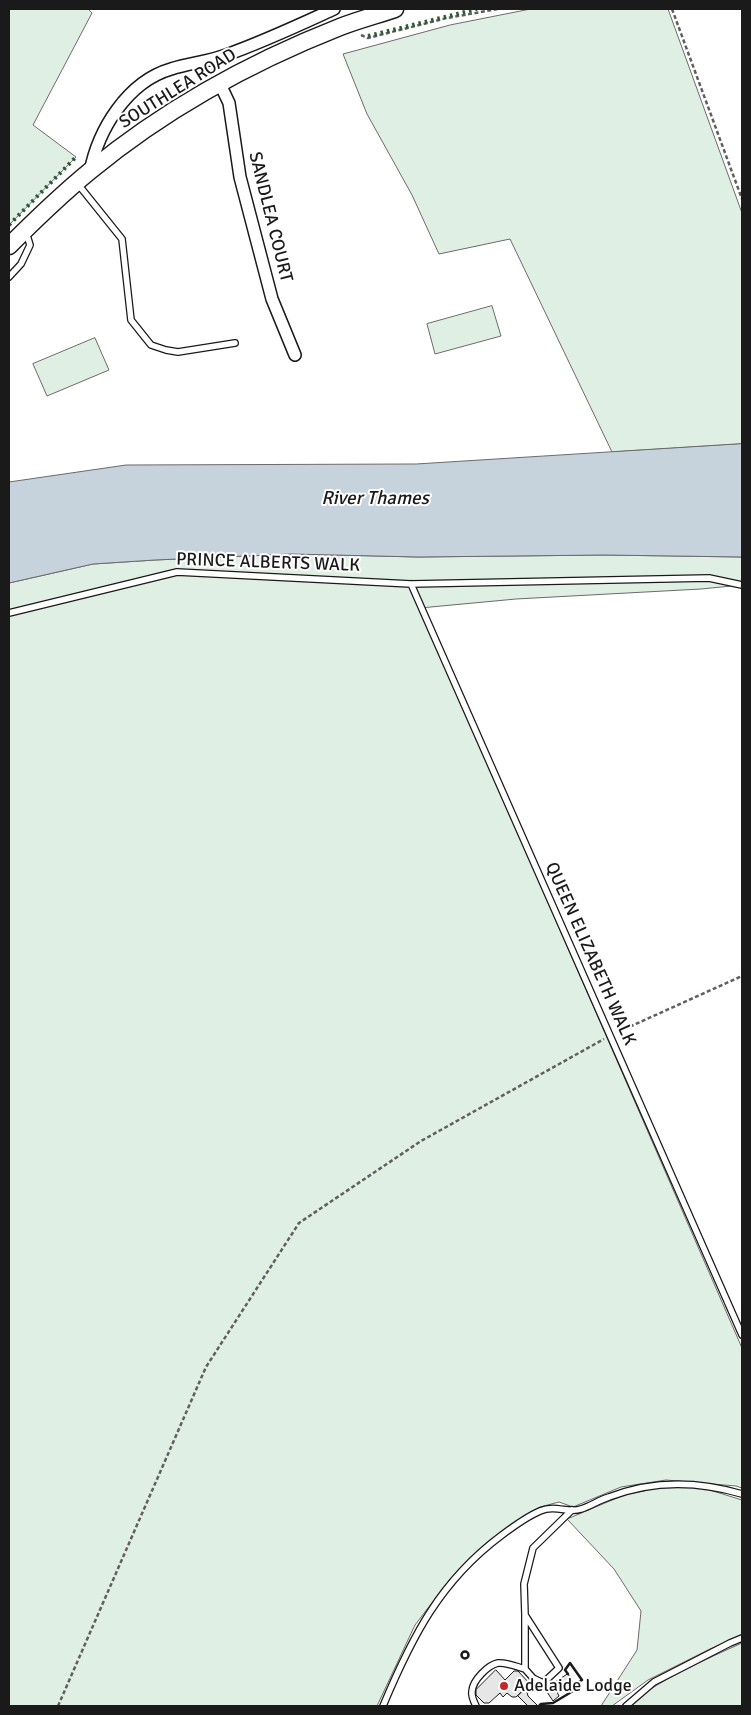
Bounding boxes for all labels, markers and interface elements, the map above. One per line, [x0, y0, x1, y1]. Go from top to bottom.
street label: SOUTHLEA ROAD [115, 44, 241, 134]
street label: SANDLEA COURT [243, 150, 297, 284]
water label: River Thames [321, 488, 429, 510]
street label: PRINCE ALBERTS WALK [176, 549, 360, 577]
street label: QUEEN ELIZABETH WALK [540, 859, 640, 1049]
place label: Adelaide Lodge [514, 1675, 632, 1697]
marker: Adelaide Lodge [498, 1680, 510, 1692]

